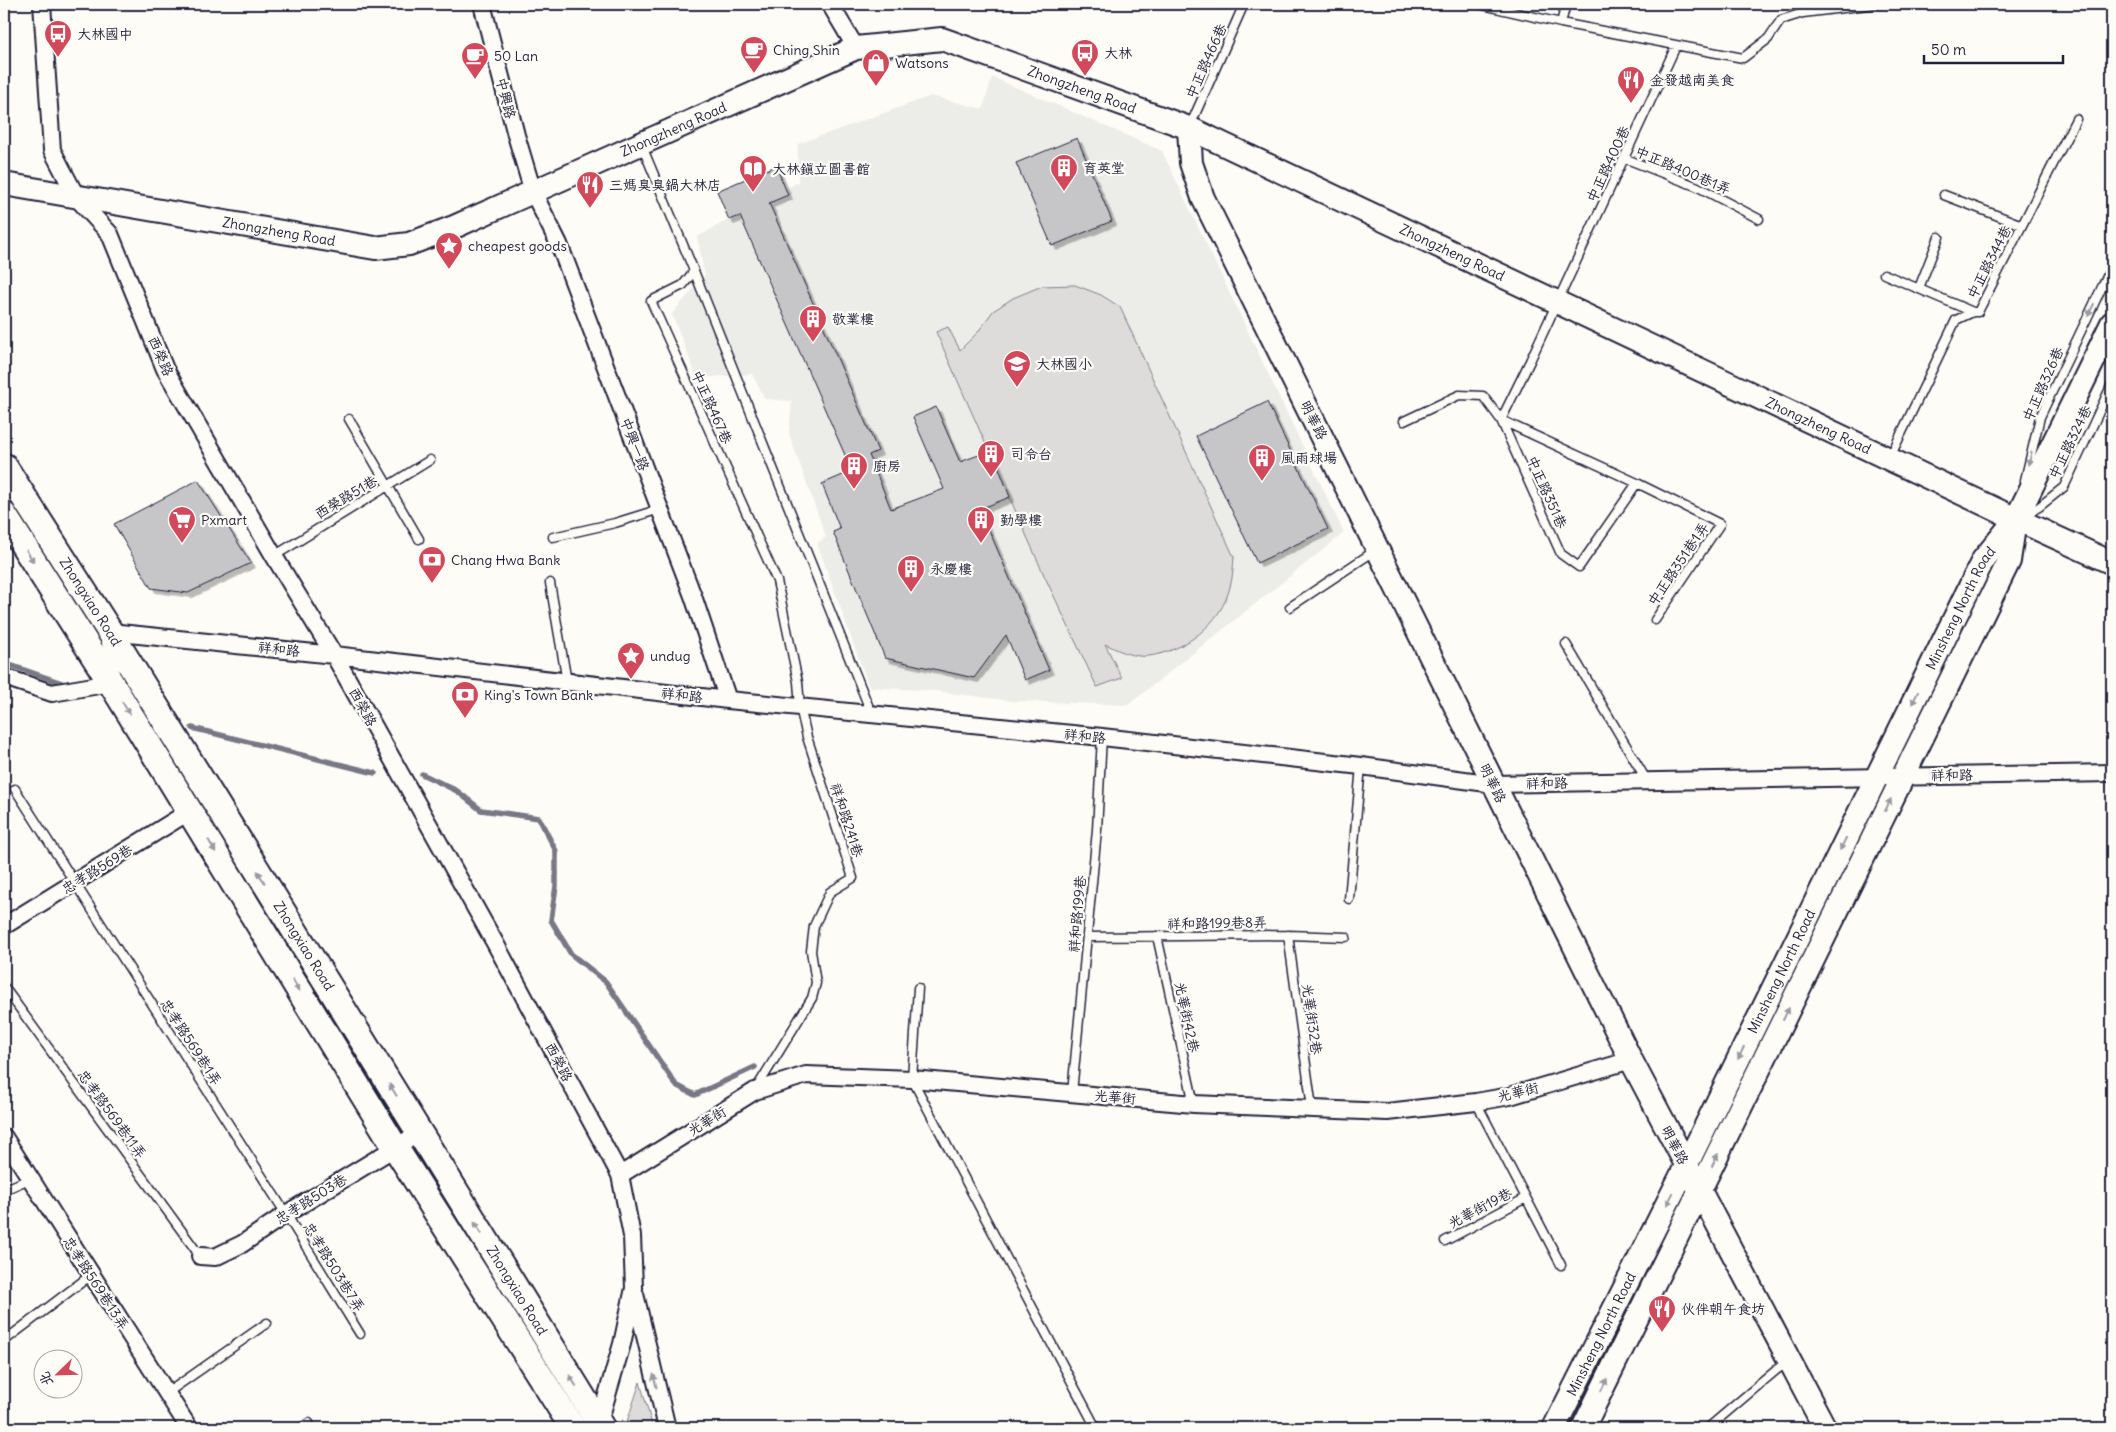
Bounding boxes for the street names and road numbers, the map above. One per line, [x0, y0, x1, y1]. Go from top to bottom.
street label: 中正路466巷 [1181, 20, 1231, 101]
street label: Zhongzheng Road [1025, 62, 1139, 117]
street label: 中興路 [492, 75, 520, 121]
street label: Zhongzheng Road [618, 98, 729, 161]
street label: 中正路400巷 [1582, 122, 1634, 205]
street label: 中正路400巷1弄 [1633, 142, 1733, 198]
street label: Zhongzheng Road [221, 213, 337, 250]
street label: Zhongzheng Road [1397, 220, 1508, 285]
street label: 中正路344巷 [1963, 221, 2016, 302]
street label: 西榮路 [144, 333, 178, 379]
street label: 中正路326巷 [2019, 343, 2068, 424]
street label: 中正路467巷 [688, 367, 737, 448]
street label: Zhongzheng Road [1763, 393, 1874, 458]
street label: 明華路 [1296, 397, 1332, 443]
street label: 中正路324巷 [2044, 401, 2096, 482]
street label: 中興一路 [617, 415, 653, 473]
street label: 中正路351巷 [1523, 453, 1571, 532]
street label: 西榮路51巷 [312, 471, 381, 523]
street label: 中正路351巷1弄 [1643, 519, 1713, 609]
street label: Minsheng North Road [1922, 543, 1999, 673]
street label: Zhongxiao Road [56, 554, 126, 649]
street label: 祥和路 [257, 638, 301, 660]
street label: 西榮路 [345, 684, 381, 730]
street label: 祥和路 [660, 684, 704, 706]
street label: 祥和路 [1063, 725, 1107, 747]
street label: 明華路 [1476, 760, 1510, 806]
street label: 祥和路 [1931, 766, 1973, 784]
street label: 祥和路 [1526, 774, 1568, 792]
street label: 祥和路241巷 [827, 781, 868, 860]
street label: 忠孝路569巷 [58, 840, 137, 898]
street label: 祥和路199巷 [1065, 874, 1089, 953]
street label: Zhongxiao Road [270, 898, 338, 994]
street label: Minsheng North Road [1743, 906, 1819, 1036]
street label: 祥和路199巷8弄 [1167, 913, 1267, 933]
street label: 光華街42巷 [1171, 980, 1203, 1055]
street label: 光華街32巷 [1298, 982, 1326, 1057]
street label: 忠孝路569巷1弄 [156, 995, 226, 1089]
street label: 西榮路 [541, 1039, 577, 1085]
street label: 忠孝路569巷11弄 [74, 1066, 150, 1162]
street label: 光華街 [1495, 1078, 1541, 1106]
street label: 光華街 [1093, 1086, 1137, 1108]
street label: 光華街 [684, 1102, 730, 1140]
street label: 明華路 [1657, 1122, 1693, 1168]
street label: 忠孝路503巷 [272, 1169, 351, 1228]
street label: 光華街19巷 [1445, 1183, 1516, 1232]
street label: 忠孝路503巷7弄 [299, 1219, 369, 1315]
street label: 忠孝路569巷13弄 [59, 1233, 133, 1333]
street label: Zhongxiao Road [483, 1242, 551, 1338]
street label: Minsheng North Road [1563, 1269, 1640, 1399]

